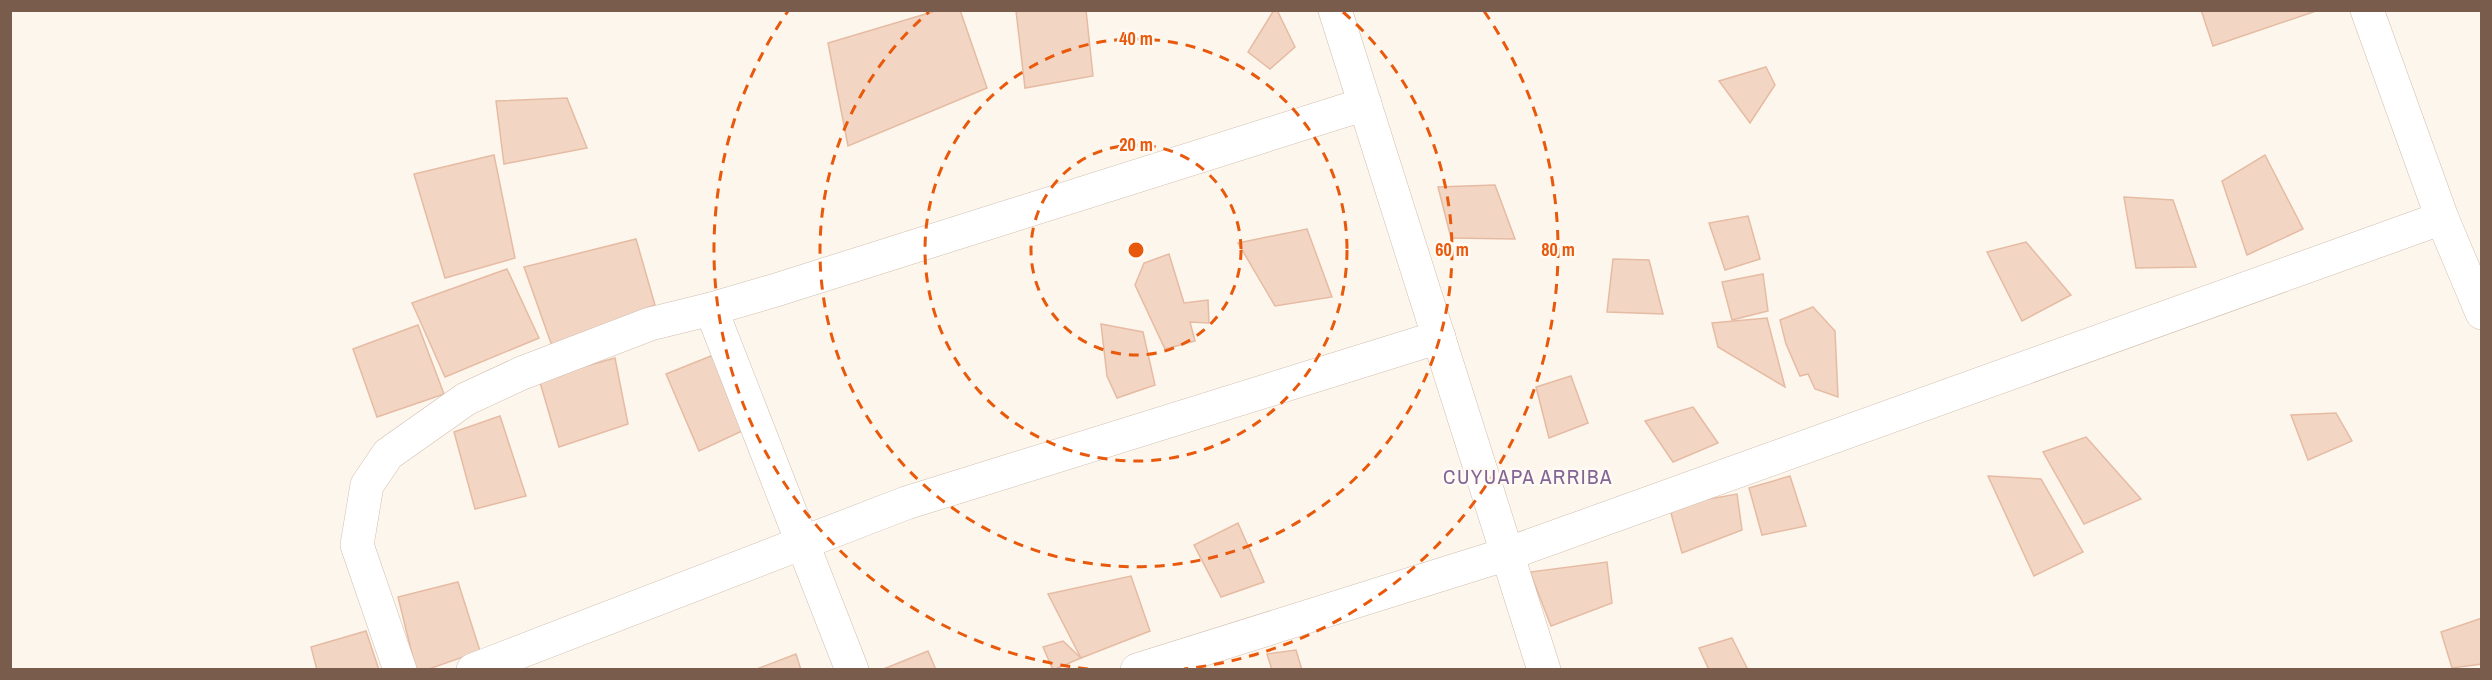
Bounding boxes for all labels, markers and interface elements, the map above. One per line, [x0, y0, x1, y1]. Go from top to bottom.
text: 40 m [1119, 26, 1153, 51]
text: 20 m [1119, 132, 1153, 157]
text: 60 m [1435, 237, 1469, 262]
text: 80 m [1541, 237, 1575, 262]
centre of rings [1126, 240, 1146, 260]
district label: CUYUAPA ARRIBA [1443, 462, 1613, 491]

